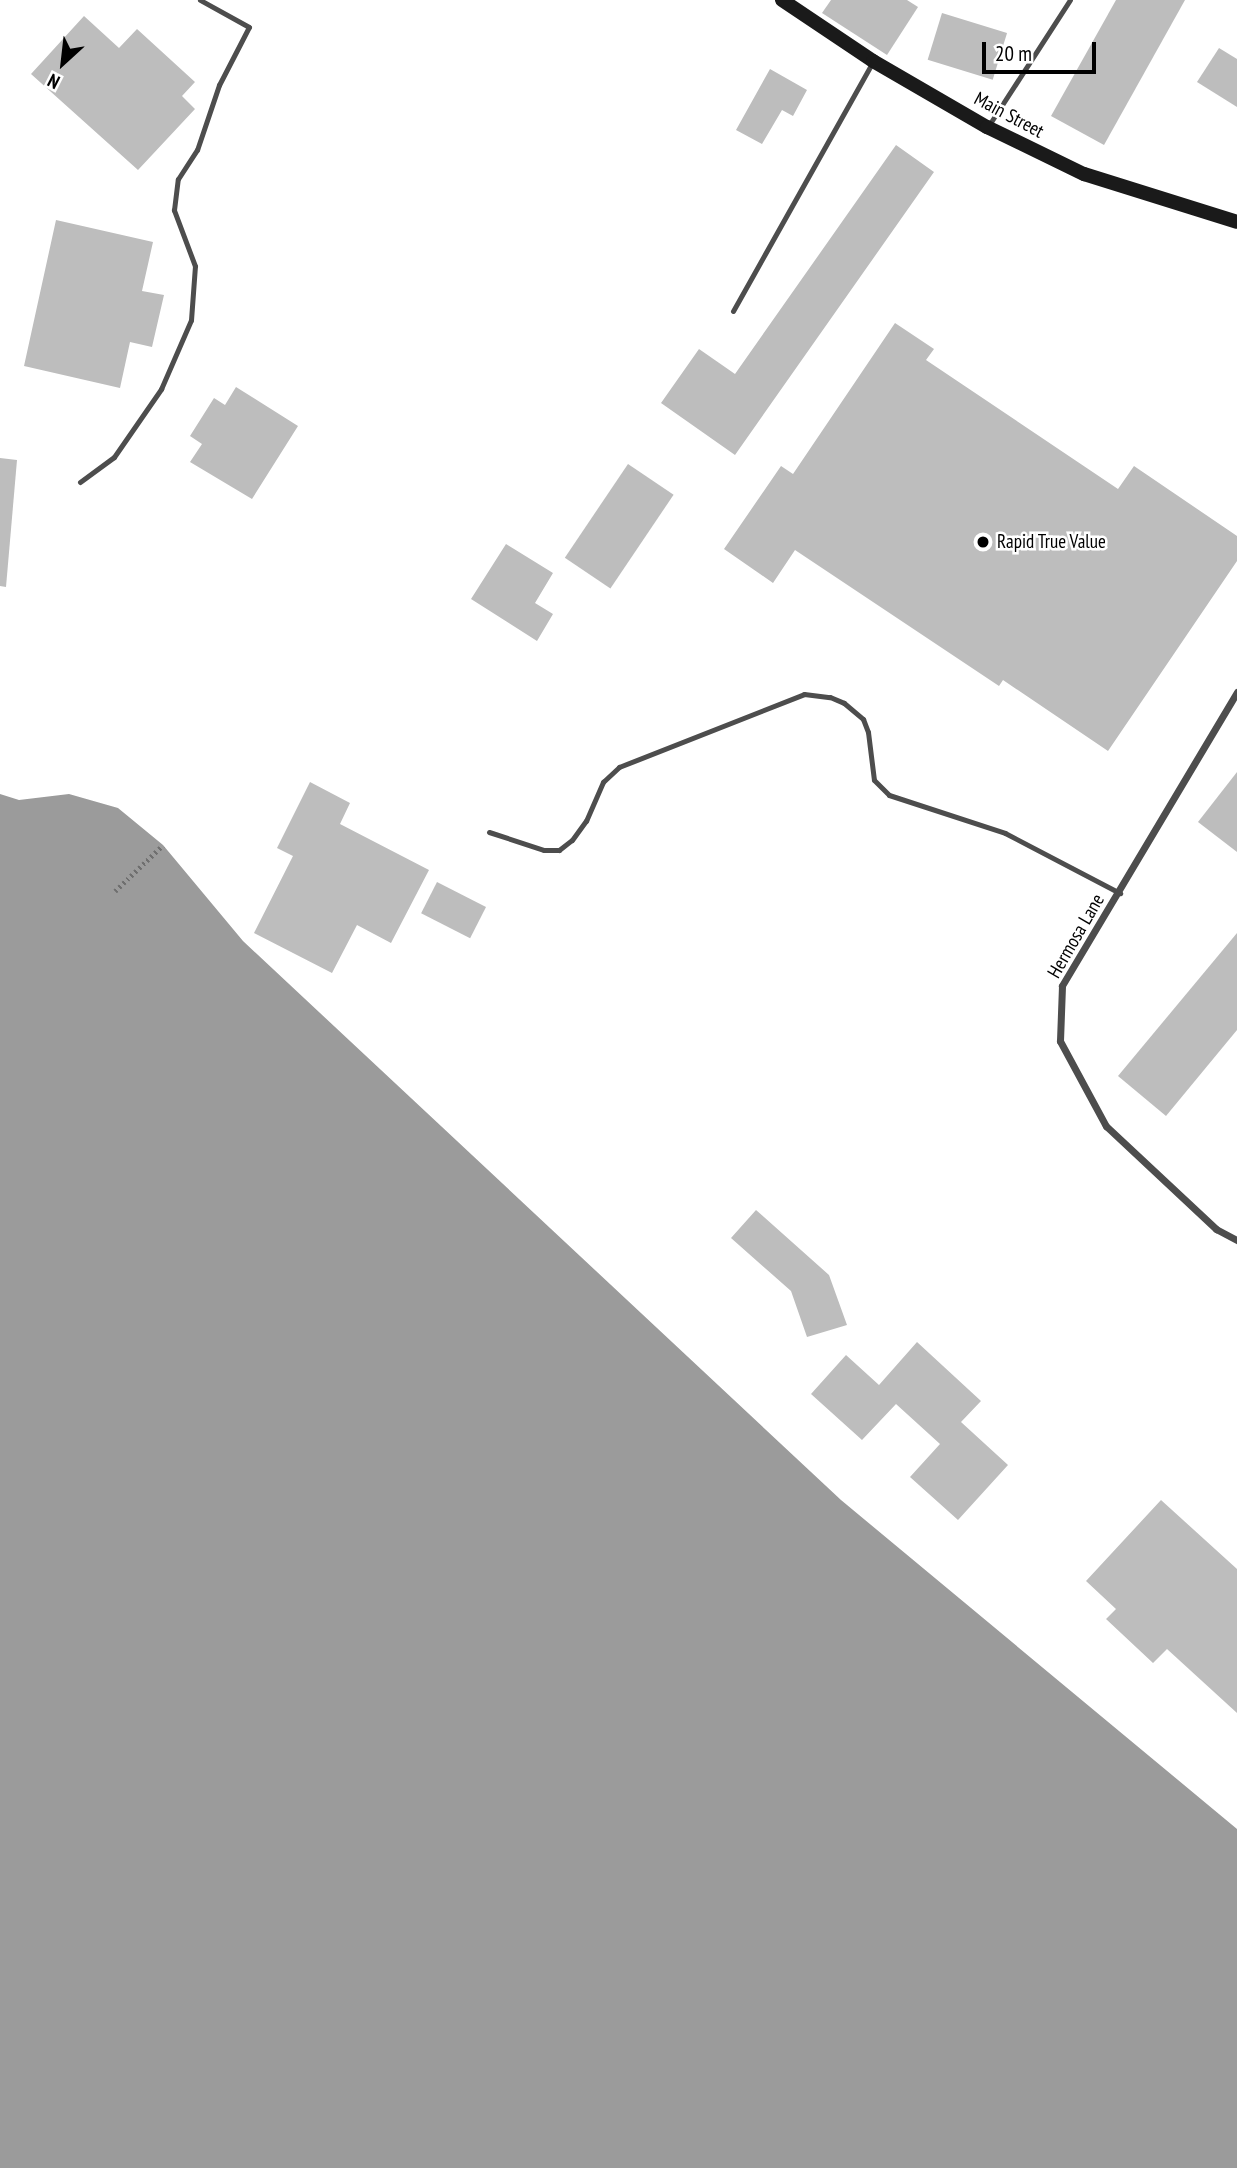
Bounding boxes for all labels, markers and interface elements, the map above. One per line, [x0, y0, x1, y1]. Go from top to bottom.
north arrow [28, 28, 98, 98]
scale bar [985, 28, 1099, 72]
text: 20 m [995, 40, 1032, 67]
text: N [43, 69, 63, 95]
street label: Main Street [970, 87, 1048, 143]
place label: Rapid True Value [997, 531, 1107, 553]
marker: Rapid True Value [975, 534, 991, 550]
street label: Hermosa Lane [1043, 890, 1109, 982]

